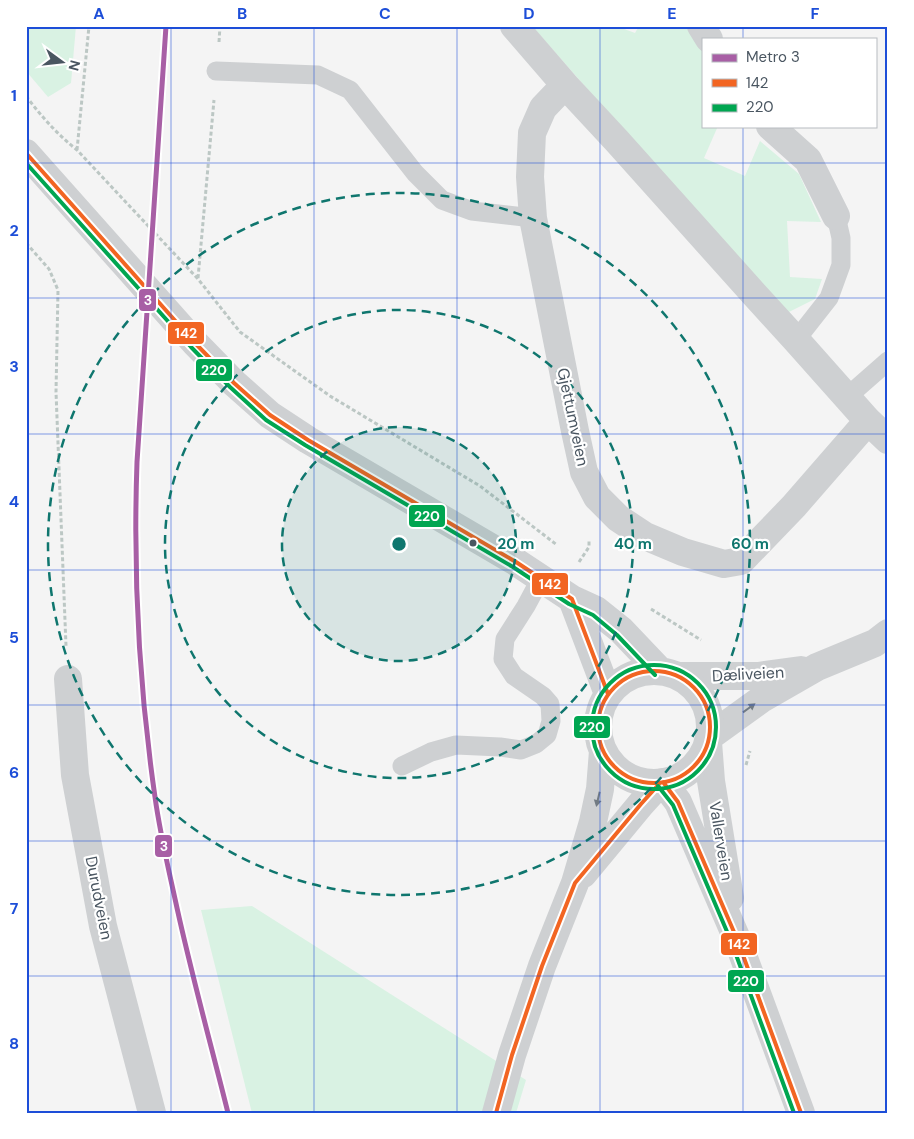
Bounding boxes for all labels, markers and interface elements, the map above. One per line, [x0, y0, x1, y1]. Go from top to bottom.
text: A [93, 3, 105, 24]
text: B [237, 3, 247, 24]
text: C [379, 3, 391, 24]
text: D [523, 3, 535, 24]
text: E [667, 3, 677, 24]
text: F [811, 3, 820, 24]
north arrow [38, 38, 88, 88]
legend [702, 38, 876, 128]
text: Metro 3 [746, 47, 800, 67]
text: N [65, 58, 85, 73]
text: 142 [746, 73, 768, 93]
text: 1 [11, 85, 17, 106]
text: 220 [746, 97, 773, 117]
text: 2 [9, 220, 19, 241]
line badge: 3 [138, 288, 157, 312]
text: 3 [144, 291, 152, 309]
line badge: 142 [167, 321, 205, 345]
text: 142 [175, 324, 197, 342]
text: 3 [9, 356, 19, 377]
line badge: 220 [195, 358, 233, 382]
text: 220 [201, 361, 227, 379]
street label: Gjettumveien [552, 366, 594, 468]
text: 4 [9, 491, 19, 512]
line badge: 220 [408, 504, 446, 528]
text: 220 [414, 507, 440, 525]
text: 20 m [498, 534, 534, 554]
text: 40 m [614, 534, 652, 554]
text: 60 m [731, 534, 769, 554]
centre of rings [390, 535, 408, 553]
unlabelled marker [468, 538, 478, 548]
line badge: 142 [531, 572, 569, 596]
text: 142 [539, 575, 561, 593]
text: 5 [9, 627, 19, 648]
street label: Dæliveien [711, 662, 785, 686]
one-way arrow [742, 703, 756, 713]
line badge: 220 [573, 715, 611, 739]
text: 220 [579, 718, 605, 736]
text: 6 [9, 762, 19, 783]
one-way arrow [594, 792, 602, 807]
street label: Vallerveien [704, 800, 738, 882]
line badge: 3 [154, 834, 173, 858]
text: 3 [160, 837, 168, 855]
street label: Durudveien [81, 855, 117, 941]
text: 7 [10, 898, 19, 919]
line badge: 142 [720, 932, 758, 956]
text: 142 [728, 935, 750, 953]
line badge: 220 [727, 969, 765, 993]
text: 220 [733, 972, 759, 990]
text: 8 [9, 1033, 19, 1054]

